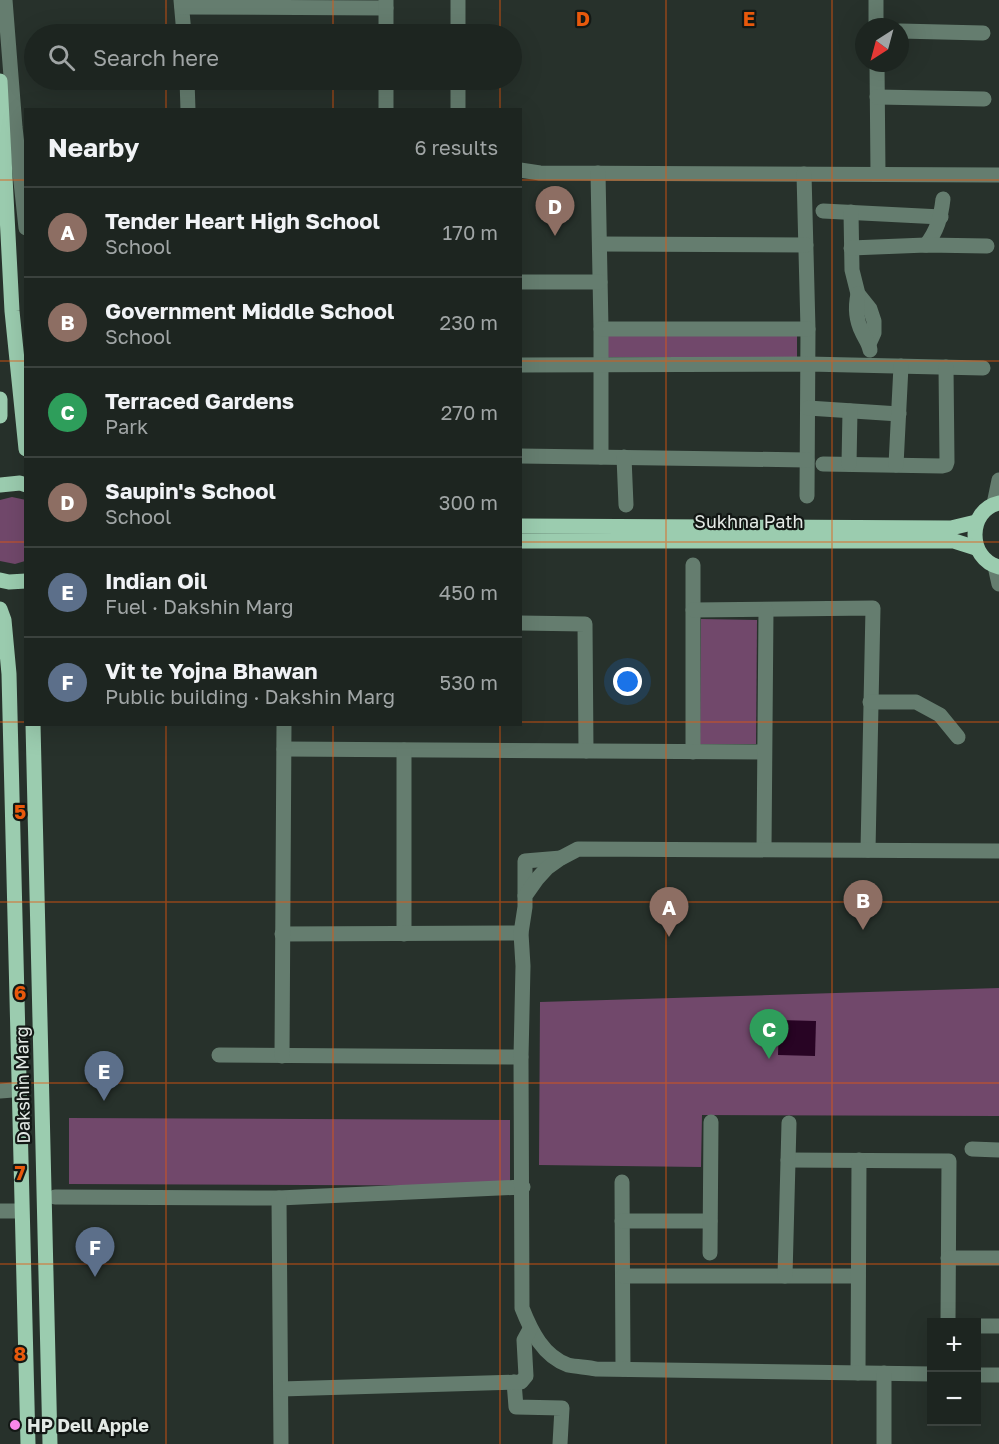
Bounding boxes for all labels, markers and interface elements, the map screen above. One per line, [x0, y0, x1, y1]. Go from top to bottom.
text: D [576, 6, 590, 30]
text: E [743, 6, 755, 30]
north arrow [855, 18, 909, 72]
search box [24, 24, 522, 90]
icon: search [45, 41, 78, 74]
text: Search here [93, 44, 219, 71]
text: Nearby [48, 132, 139, 163]
text: 6 results [414, 135, 498, 159]
pin: D [536, 186, 574, 236]
text: Tender Heart High School [105, 207, 380, 234]
text: A [60, 220, 75, 244]
text: 170 m [443, 220, 498, 244]
text: School [105, 234, 171, 258]
text: Government Middle School [105, 297, 394, 324]
text: B [60, 310, 75, 334]
text: 230 m [440, 310, 498, 334]
text: School [105, 324, 171, 348]
text: Terraced Gardens [105, 387, 294, 414]
text: C [60, 400, 75, 424]
text: 270 m [441, 400, 498, 424]
text: Park [105, 414, 148, 438]
text: Saupin's School [105, 477, 276, 504]
text: D [60, 490, 75, 514]
text: 300 m [439, 490, 498, 514]
text: School [105, 504, 171, 528]
street label: Sukhna Path [694, 510, 804, 532]
text: Indian Oil [105, 567, 207, 594]
text: E [61, 580, 74, 604]
text: 450 m [439, 580, 498, 604]
text: Fuel · Dakshin Marg [105, 594, 294, 618]
text: Vit te Yojna Bhawan [105, 657, 318, 684]
your location [613, 667, 642, 696]
text: F [62, 670, 73, 694]
text: 530 m [440, 670, 498, 694]
text: Public building · Dakshin Marg [105, 684, 395, 708]
text: 5 [14, 799, 26, 823]
pin: B [844, 880, 882, 930]
pin: A [650, 888, 688, 937]
text: 6 [14, 980, 26, 1004]
pin: C [750, 1010, 788, 1059]
street label: Dakshin Marg [10, 1026, 34, 1144]
pin: E [84, 1052, 124, 1101]
text: 7 [15, 1160, 26, 1184]
pin: F [76, 1228, 115, 1277]
map controls [927, 1318, 981, 1426]
button: + [927, 1318, 981, 1372]
text: 8 [14, 1341, 26, 1365]
button: − [927, 1372, 981, 1426]
place label: HP Dell Apple [27, 1414, 149, 1436]
marker: HP Dell Apple [8, 1418, 22, 1432]

